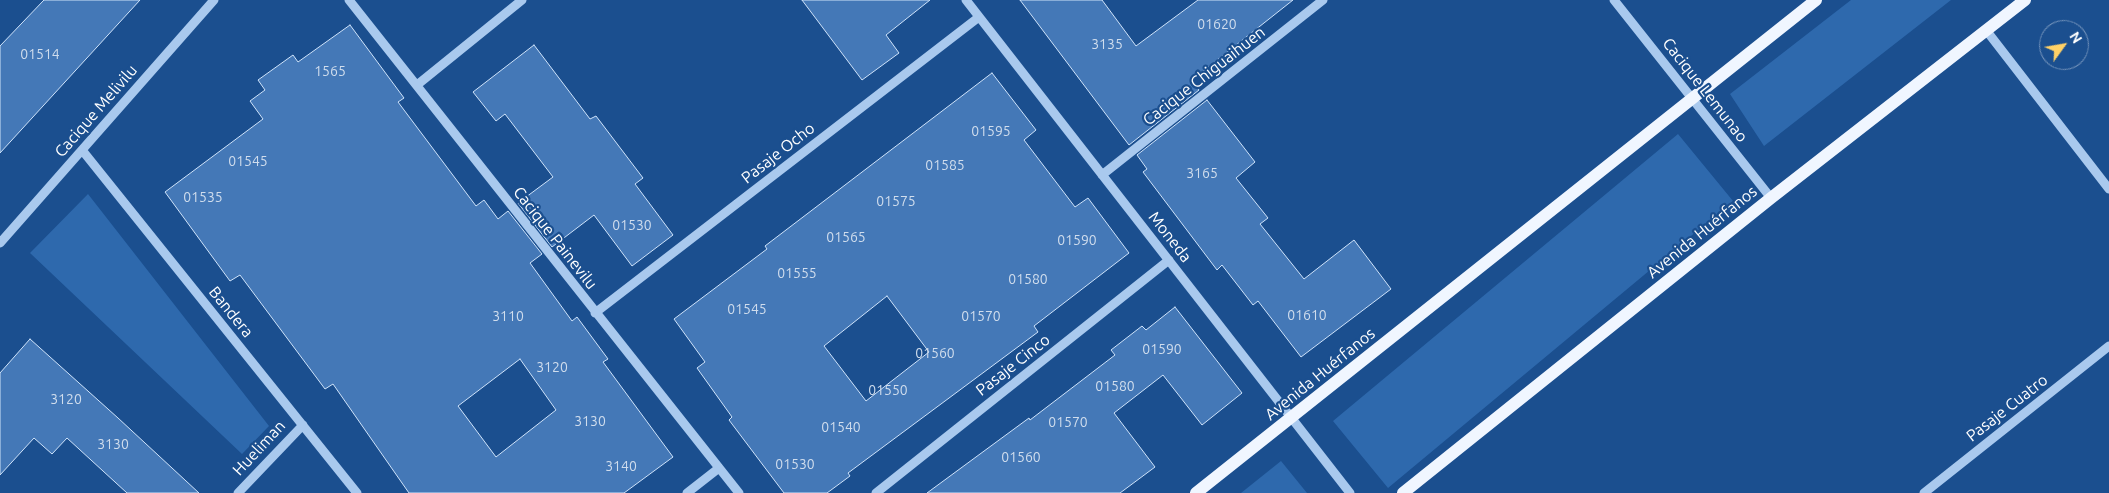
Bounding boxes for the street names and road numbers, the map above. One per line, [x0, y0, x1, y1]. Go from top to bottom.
street label: Cacique Chiguaihuen [1139, 22, 1269, 130]
street label: Cacique Lemunao [1658, 34, 1752, 146]
street label: Cacique Melivilu [51, 61, 141, 161]
street label: Pasaje Ocho [738, 118, 818, 188]
street label: Avenida Huérfanos [1643, 182, 1761, 282]
street label: Cacique Painevilu [509, 183, 601, 293]
street label: Moneda [1144, 208, 1196, 266]
street label: Bandera [205, 283, 257, 341]
street label: Avenida Huérfanos [1261, 324, 1379, 424]
street label: Pasaje Cinco [972, 330, 1054, 400]
street label: Pasaje Cuatro [1963, 370, 2051, 446]
street label: Hueliman [229, 416, 289, 480]

